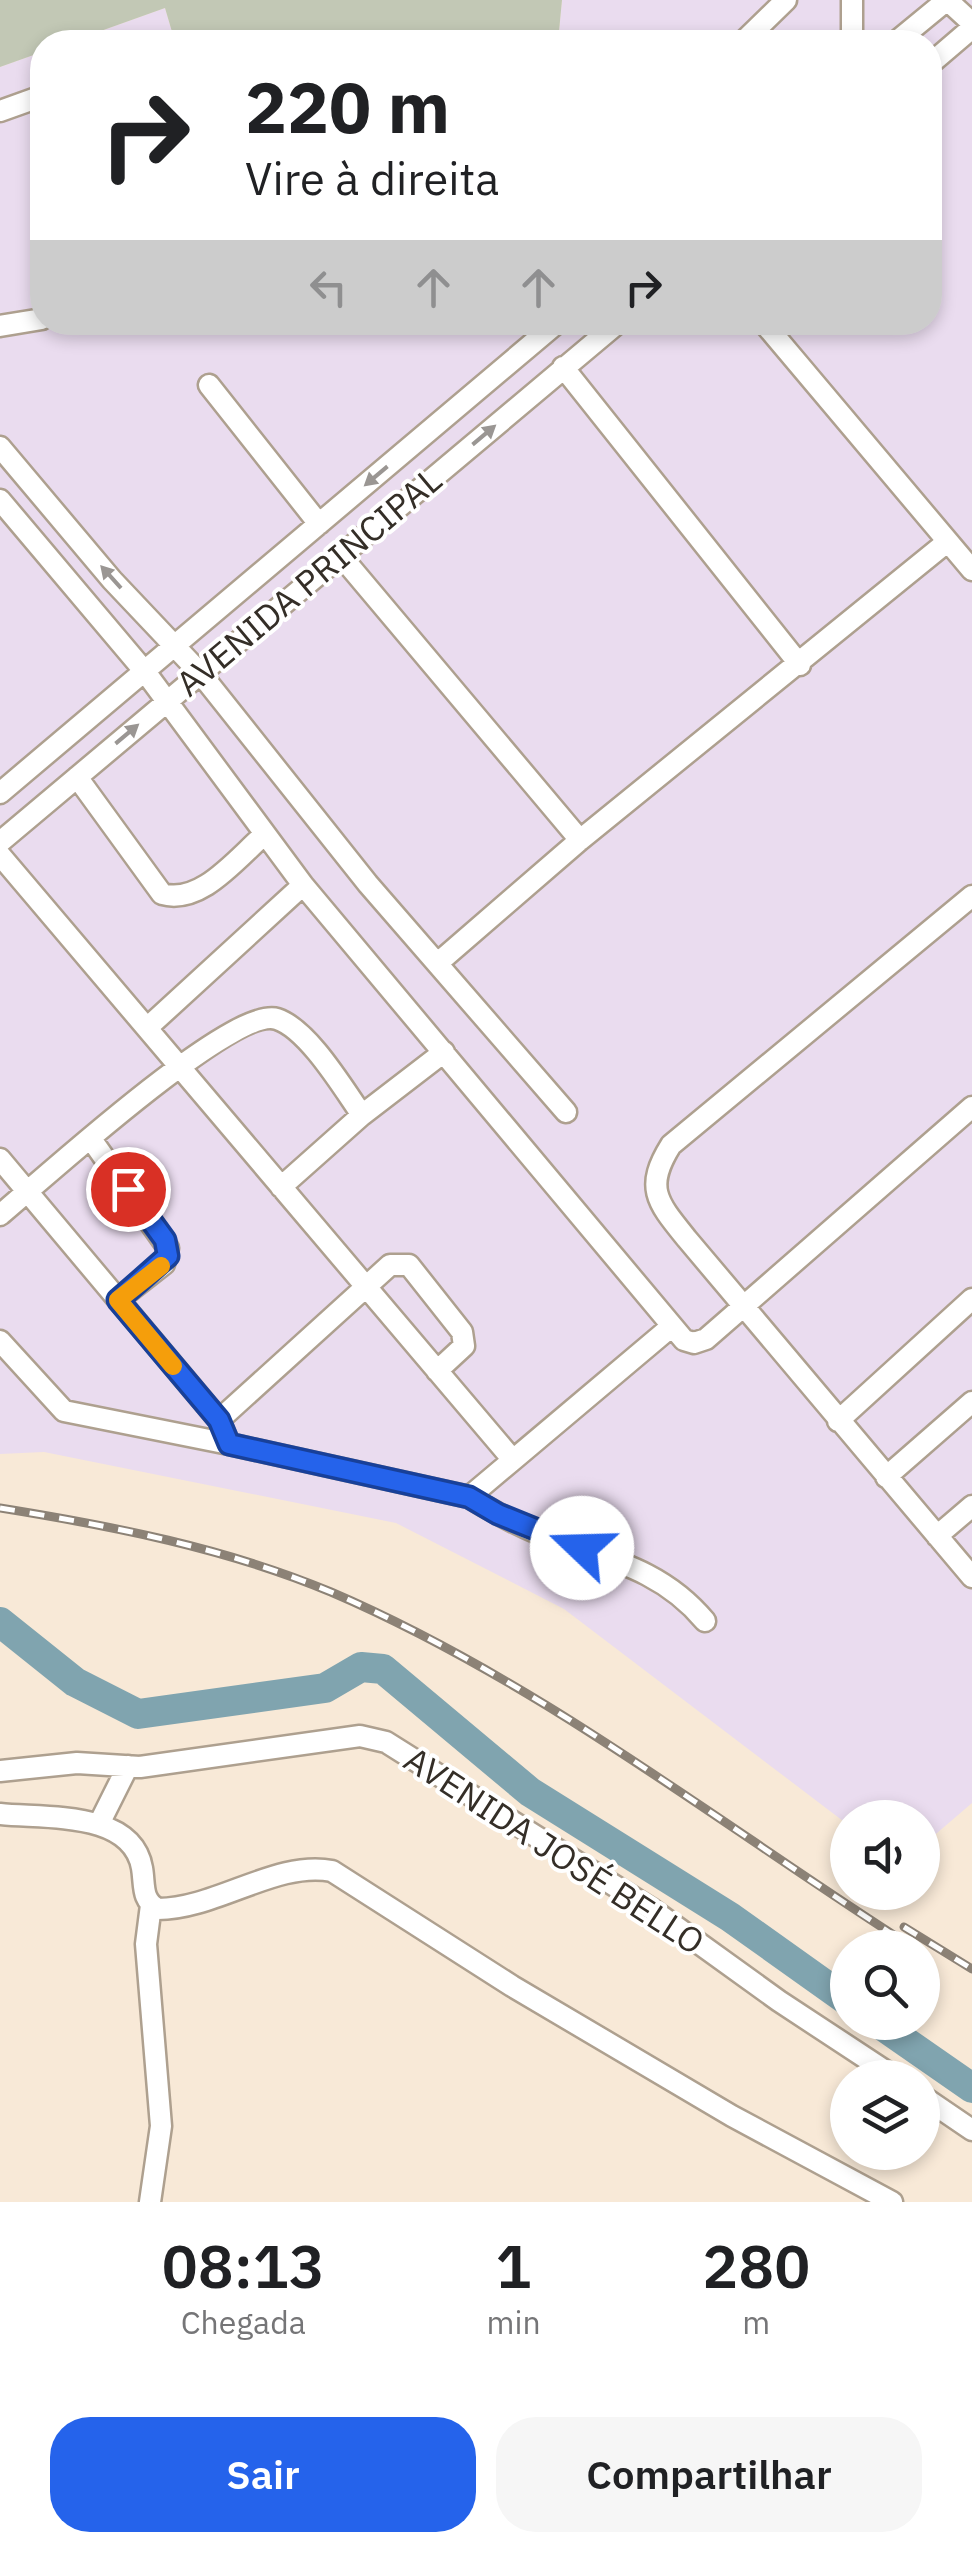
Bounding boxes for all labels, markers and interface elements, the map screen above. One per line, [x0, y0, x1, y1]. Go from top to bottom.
text: 220 m [245, 61, 450, 152]
icon: right [80, 70, 210, 200]
text: Vire à direita [245, 149, 499, 207]
icon: left [301, 260, 356, 315]
icon: ahead [406, 260, 461, 315]
icon: ahead [511, 260, 566, 315]
icon: right [616, 260, 671, 315]
one-way arrow [471, 425, 496, 446]
street label: AVENIDA PRINCIPAL [166, 457, 451, 706]
one-way arrow [364, 464, 389, 486]
one-way arrow [100, 565, 122, 590]
one-way arrow [115, 723, 140, 745]
pin [86, 1147, 171, 1232]
icon: arrive [101, 1162, 156, 1217]
position arrow [530, 1496, 634, 1600]
street label: AVENIDA JOSÉ BELLO [396, 1736, 713, 1964]
map controls [830, 1800, 940, 2170]
button: sound [830, 1800, 940, 1910]
button: search [830, 1930, 940, 2040]
button: layers [830, 2060, 940, 2170]
text: 08:13 [162, 2226, 325, 2305]
text: 1 [496, 2226, 532, 2305]
text: 280 [702, 2226, 810, 2305]
text: Chegada [181, 2301, 306, 2343]
text: min [486, 2301, 541, 2343]
text: m [742, 2301, 770, 2343]
button: Sair [50, 2417, 476, 2532]
button: Compartilhar [496, 2417, 922, 2532]

